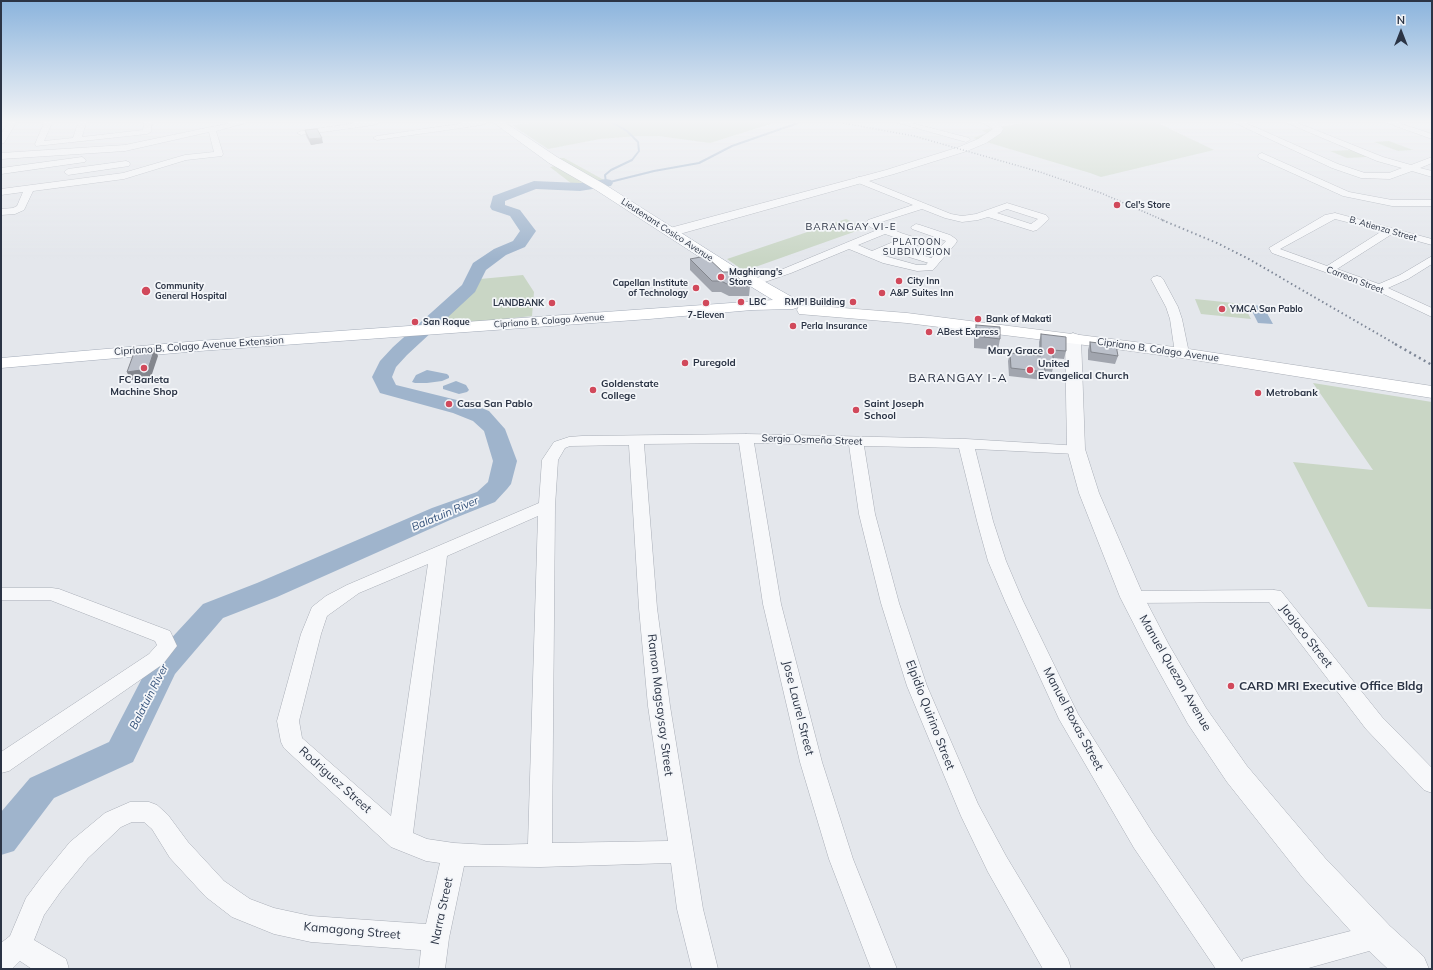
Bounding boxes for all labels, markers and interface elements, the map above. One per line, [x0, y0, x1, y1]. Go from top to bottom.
north arrow [1381, 12, 1421, 52]
text: N [1397, 13, 1405, 27]
street label: Lieutenant Cosico Avenue [619, 196, 715, 264]
marker: Cel's Store [1112, 200, 1122, 210]
place label: Cel's Store [1125, 200, 1170, 210]
street label: B. Atienza Street [1348, 214, 1418, 244]
district label: BARANGAY VI-E [805, 221, 897, 233]
district label: PLATOON SUBDIVISION [883, 237, 951, 258]
street label: Carreon Street [1325, 264, 1385, 296]
place label: Maghirang's Store [729, 267, 783, 288]
marker: Maghirang's Store [716, 272, 726, 282]
marker: City Inn [894, 276, 904, 286]
place label: City Inn [907, 276, 940, 286]
place label: Capellan Institute of Technology [612, 278, 688, 299]
place label: Community General Hospital [155, 281, 227, 302]
marker: Capellan Institute of Technology [691, 283, 701, 293]
marker: Community General Hospital [140, 285, 152, 297]
marker: A&P Suites Inn [877, 288, 887, 298]
place label: A&P Suites Inn [890, 288, 954, 298]
marker: LBC [736, 297, 746, 307]
place label: LBC [749, 297, 766, 307]
place label: RMPI Building [785, 297, 845, 307]
marker: RMPI Building [848, 297, 858, 307]
place label: LANDBANK [493, 298, 544, 308]
marker: LANDBANK [547, 298, 557, 308]
marker: 7-Eleven [701, 298, 711, 308]
marker: YMCA San Pablo [1217, 304, 1227, 314]
place label: YMCA San Pablo [1230, 304, 1303, 314]
place label: 7-Eleven [687, 310, 725, 320]
street label: Cipriano B. Colago Avenue [494, 312, 604, 330]
marker: Bank of Makati [973, 314, 983, 324]
place label: Bank of Makati [986, 314, 1051, 324]
marker: San Roque [410, 317, 420, 327]
place label: San Roque [423, 317, 470, 327]
marker: Perla Insurance [788, 321, 798, 331]
place label: Perla Insurance [801, 321, 867, 331]
marker: ABest Express [924, 327, 934, 337]
place label: ABest Express [937, 327, 999, 337]
street label: Cipriano B. Colago Avenue Extension [114, 334, 284, 358]
street label: Cipriano B. Colago Avenue [1096, 336, 1220, 364]
place label: Mary Grace [988, 345, 1043, 357]
marker: Mary Grace [1046, 346, 1056, 356]
place label: Puregold [693, 357, 736, 369]
marker: Puregold [680, 358, 690, 368]
place label: United Evangelical Church [1038, 358, 1129, 382]
marker: FC Barleta Machine Shop [139, 363, 149, 373]
marker: United Evangelical Church [1025, 365, 1035, 375]
district label: BARANGAY I-A [909, 371, 1007, 385]
place label: FC Barleta Machine Shop [110, 374, 178, 398]
place label: Goldenstate College [601, 378, 659, 402]
marker: Goldenstate College [588, 385, 598, 395]
place label: Metrobank [1266, 387, 1318, 399]
marker: Metrobank [1253, 388, 1263, 398]
place label: Casa San Pablo [457, 398, 533, 410]
place label: Saint Joseph School [864, 398, 924, 422]
marker: Casa San Pablo [444, 399, 454, 409]
marker: Saint Joseph School [851, 405, 861, 415]
street label: Sergio Osmeña Street [761, 432, 863, 448]
water label: Balatuin River [410, 494, 480, 534]
street label: Jaojoco Street [1277, 601, 1335, 671]
street label: Manuel Quezon Avenue [1136, 612, 1214, 734]
street label: Ramon Magsaysay Street [644, 633, 676, 777]
street label: Elpidio Quirino Street [902, 658, 958, 772]
street label: Jose Laurel Street [779, 659, 817, 757]
water label: Balatuin River [127, 662, 171, 732]
street label: Manuel Roxas Street [1040, 665, 1106, 773]
place label: CARD MRI Executive Office Bldg [1239, 679, 1423, 693]
marker: CARD MRI Executive Office Bldg [1226, 681, 1236, 691]
street label: Rodriguez Street [296, 744, 374, 816]
street label: Narra Street [428, 876, 456, 946]
street label: Kamagong Street [303, 920, 401, 942]

